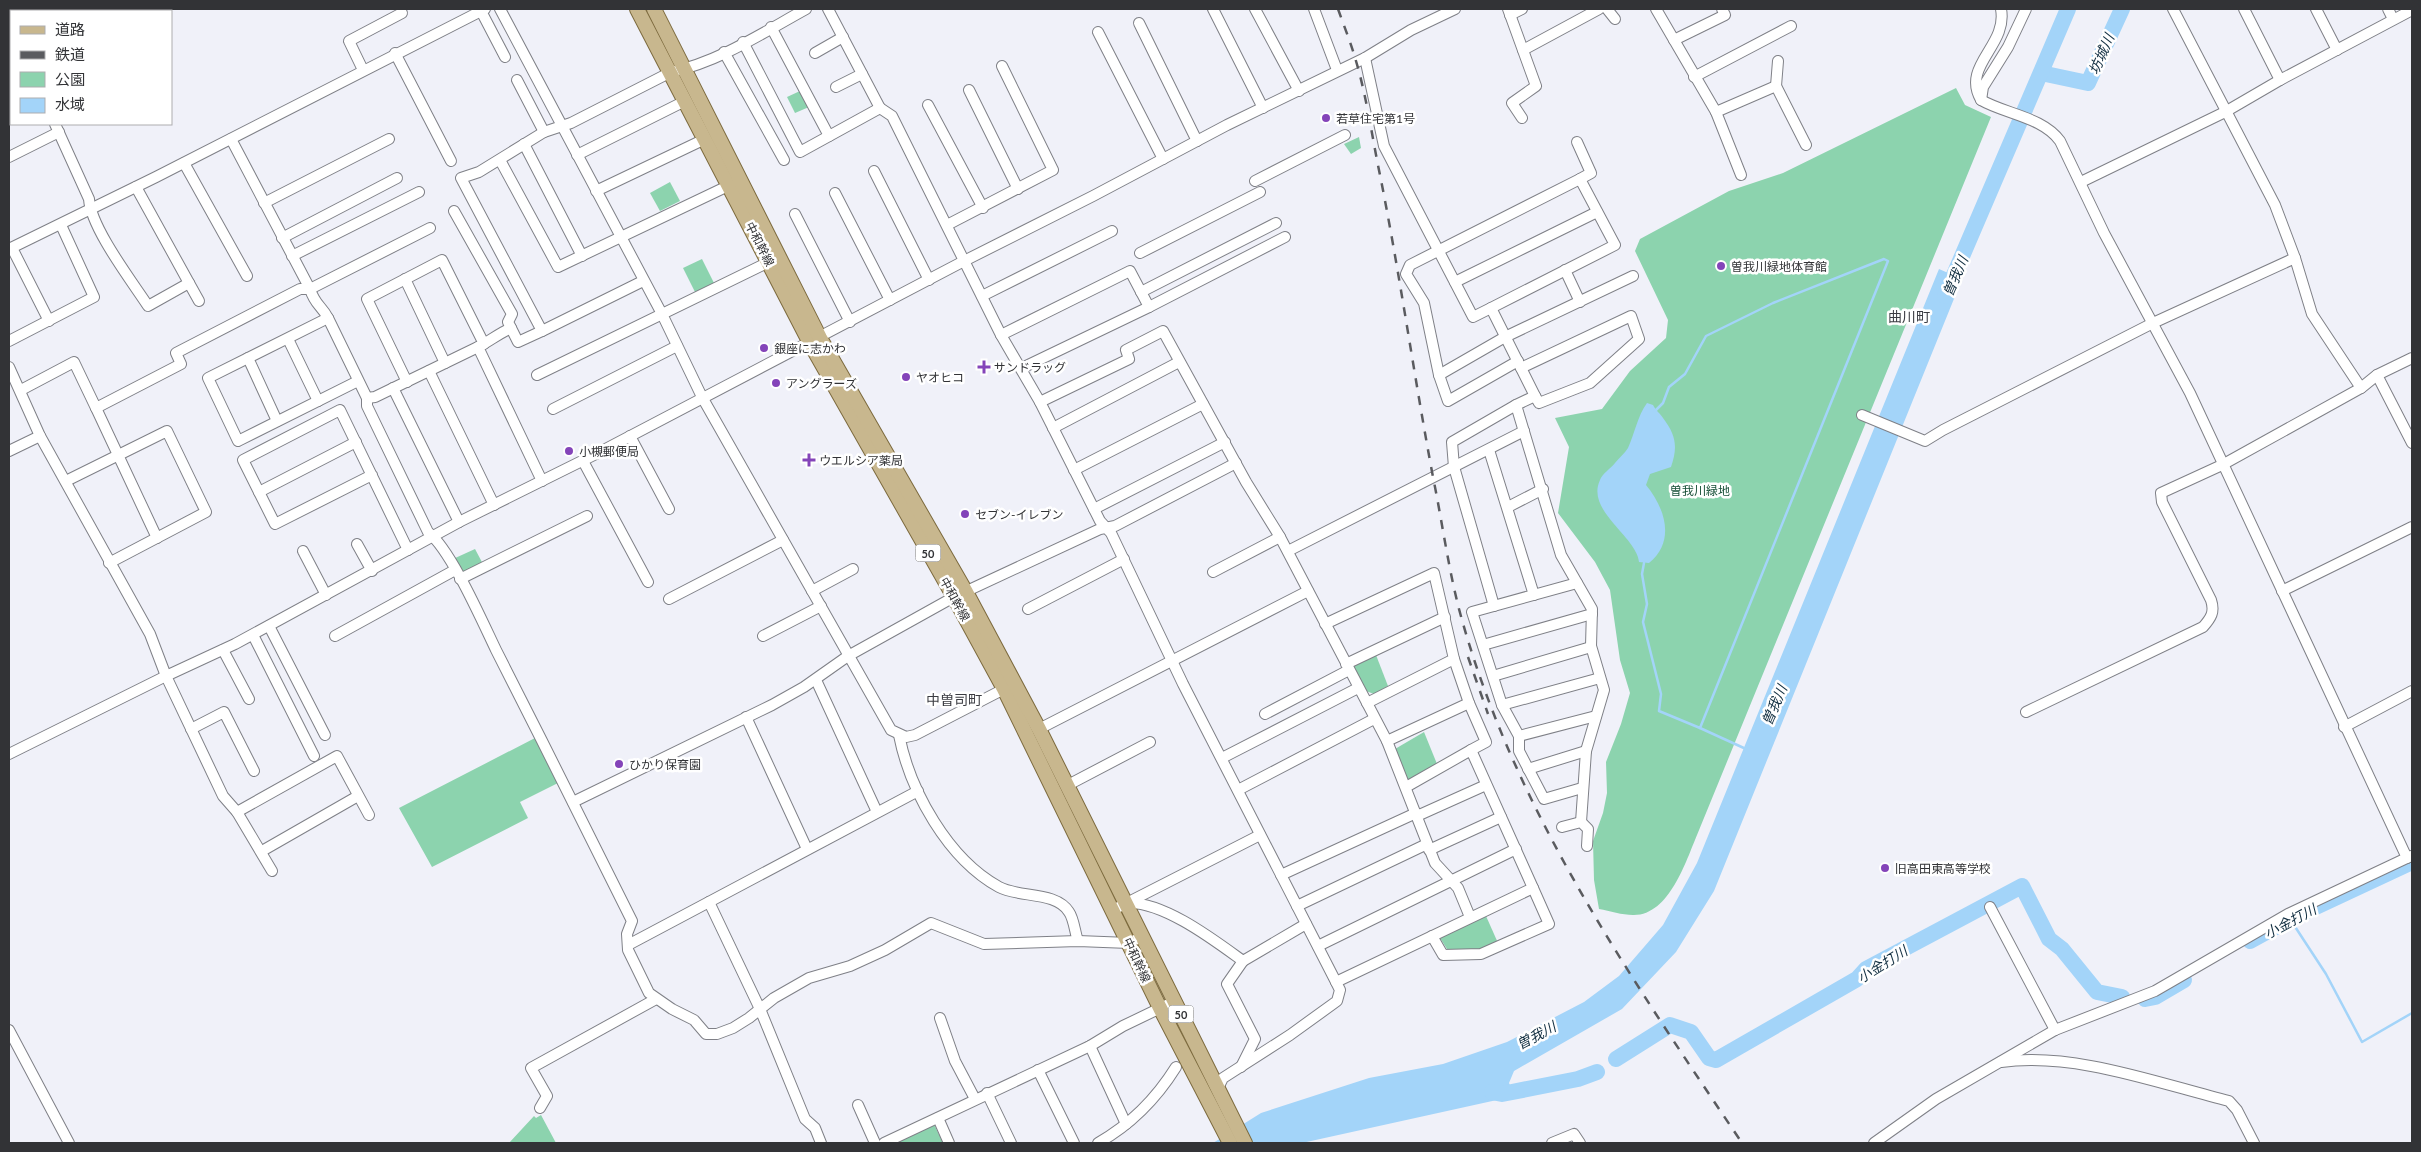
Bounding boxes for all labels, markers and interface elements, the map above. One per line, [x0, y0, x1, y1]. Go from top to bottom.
legend [10, 10, 172, 125]
text: 道路 [55, 20, 85, 38]
water label: 坊城川 [2085, 30, 2118, 77]
text: 鉄道 [55, 45, 85, 63]
text: 公園 [55, 70, 85, 88]
text: 水域 [55, 95, 85, 113]
place label: 若草住宅第1号 [1336, 111, 1415, 126]
marker: 若草住宅第1号 [1320, 112, 1332, 124]
street label: 中和幹線 [742, 219, 778, 269]
water label: 曽我川 [1939, 252, 1972, 299]
place label: 曽我川緑地体育館 [1731, 259, 1827, 274]
marker: 曽我川緑地体育館 [1715, 260, 1727, 272]
district label: 曲川町 [1888, 308, 1930, 325]
place label: 銀座に志かわ [774, 341, 846, 356]
marker: 銀座に志かわ [758, 342, 770, 354]
place label: サンドラッグ [994, 360, 1066, 375]
marker: サンドラッグ [978, 361, 990, 373]
place label: ヤオヒコ [916, 370, 964, 385]
marker: ヤオヒコ [900, 371, 912, 383]
place label: アングラーズ [786, 376, 857, 391]
marker: アングラーズ [770, 377, 782, 389]
place label: 小槻郵便局 [579, 444, 639, 459]
marker: 小槻郵便局 [563, 445, 575, 457]
place label: ウエルシア薬局 [819, 453, 903, 468]
marker: ウエルシア薬局 [803, 454, 815, 466]
park label: 曽我川緑地 [1670, 483, 1730, 498]
place label: セブン-イレブン [975, 507, 1063, 522]
marker: セブン-イレブン [959, 508, 971, 520]
road number: 50 [916, 544, 940, 562]
street label: 中和幹線 [937, 574, 973, 624]
water label: 曽我川 [1758, 681, 1791, 728]
district label: 中曽司町 [926, 691, 982, 708]
place label: ひかり保育園 [629, 757, 701, 772]
marker: ひかり保育園 [613, 758, 625, 770]
place label: 旧高田東高等学校 [1895, 861, 1991, 876]
marker: 旧高田東高等学校 [1879, 862, 1891, 874]
water label: 小金打川 [2261, 899, 2320, 942]
street label: 中和幹線 [1120, 935, 1154, 985]
water label: 小金打川 [1854, 941, 1912, 986]
road number: 50 [1168, 1006, 1194, 1022]
water label: 曽我川 [1513, 1017, 1560, 1052]

